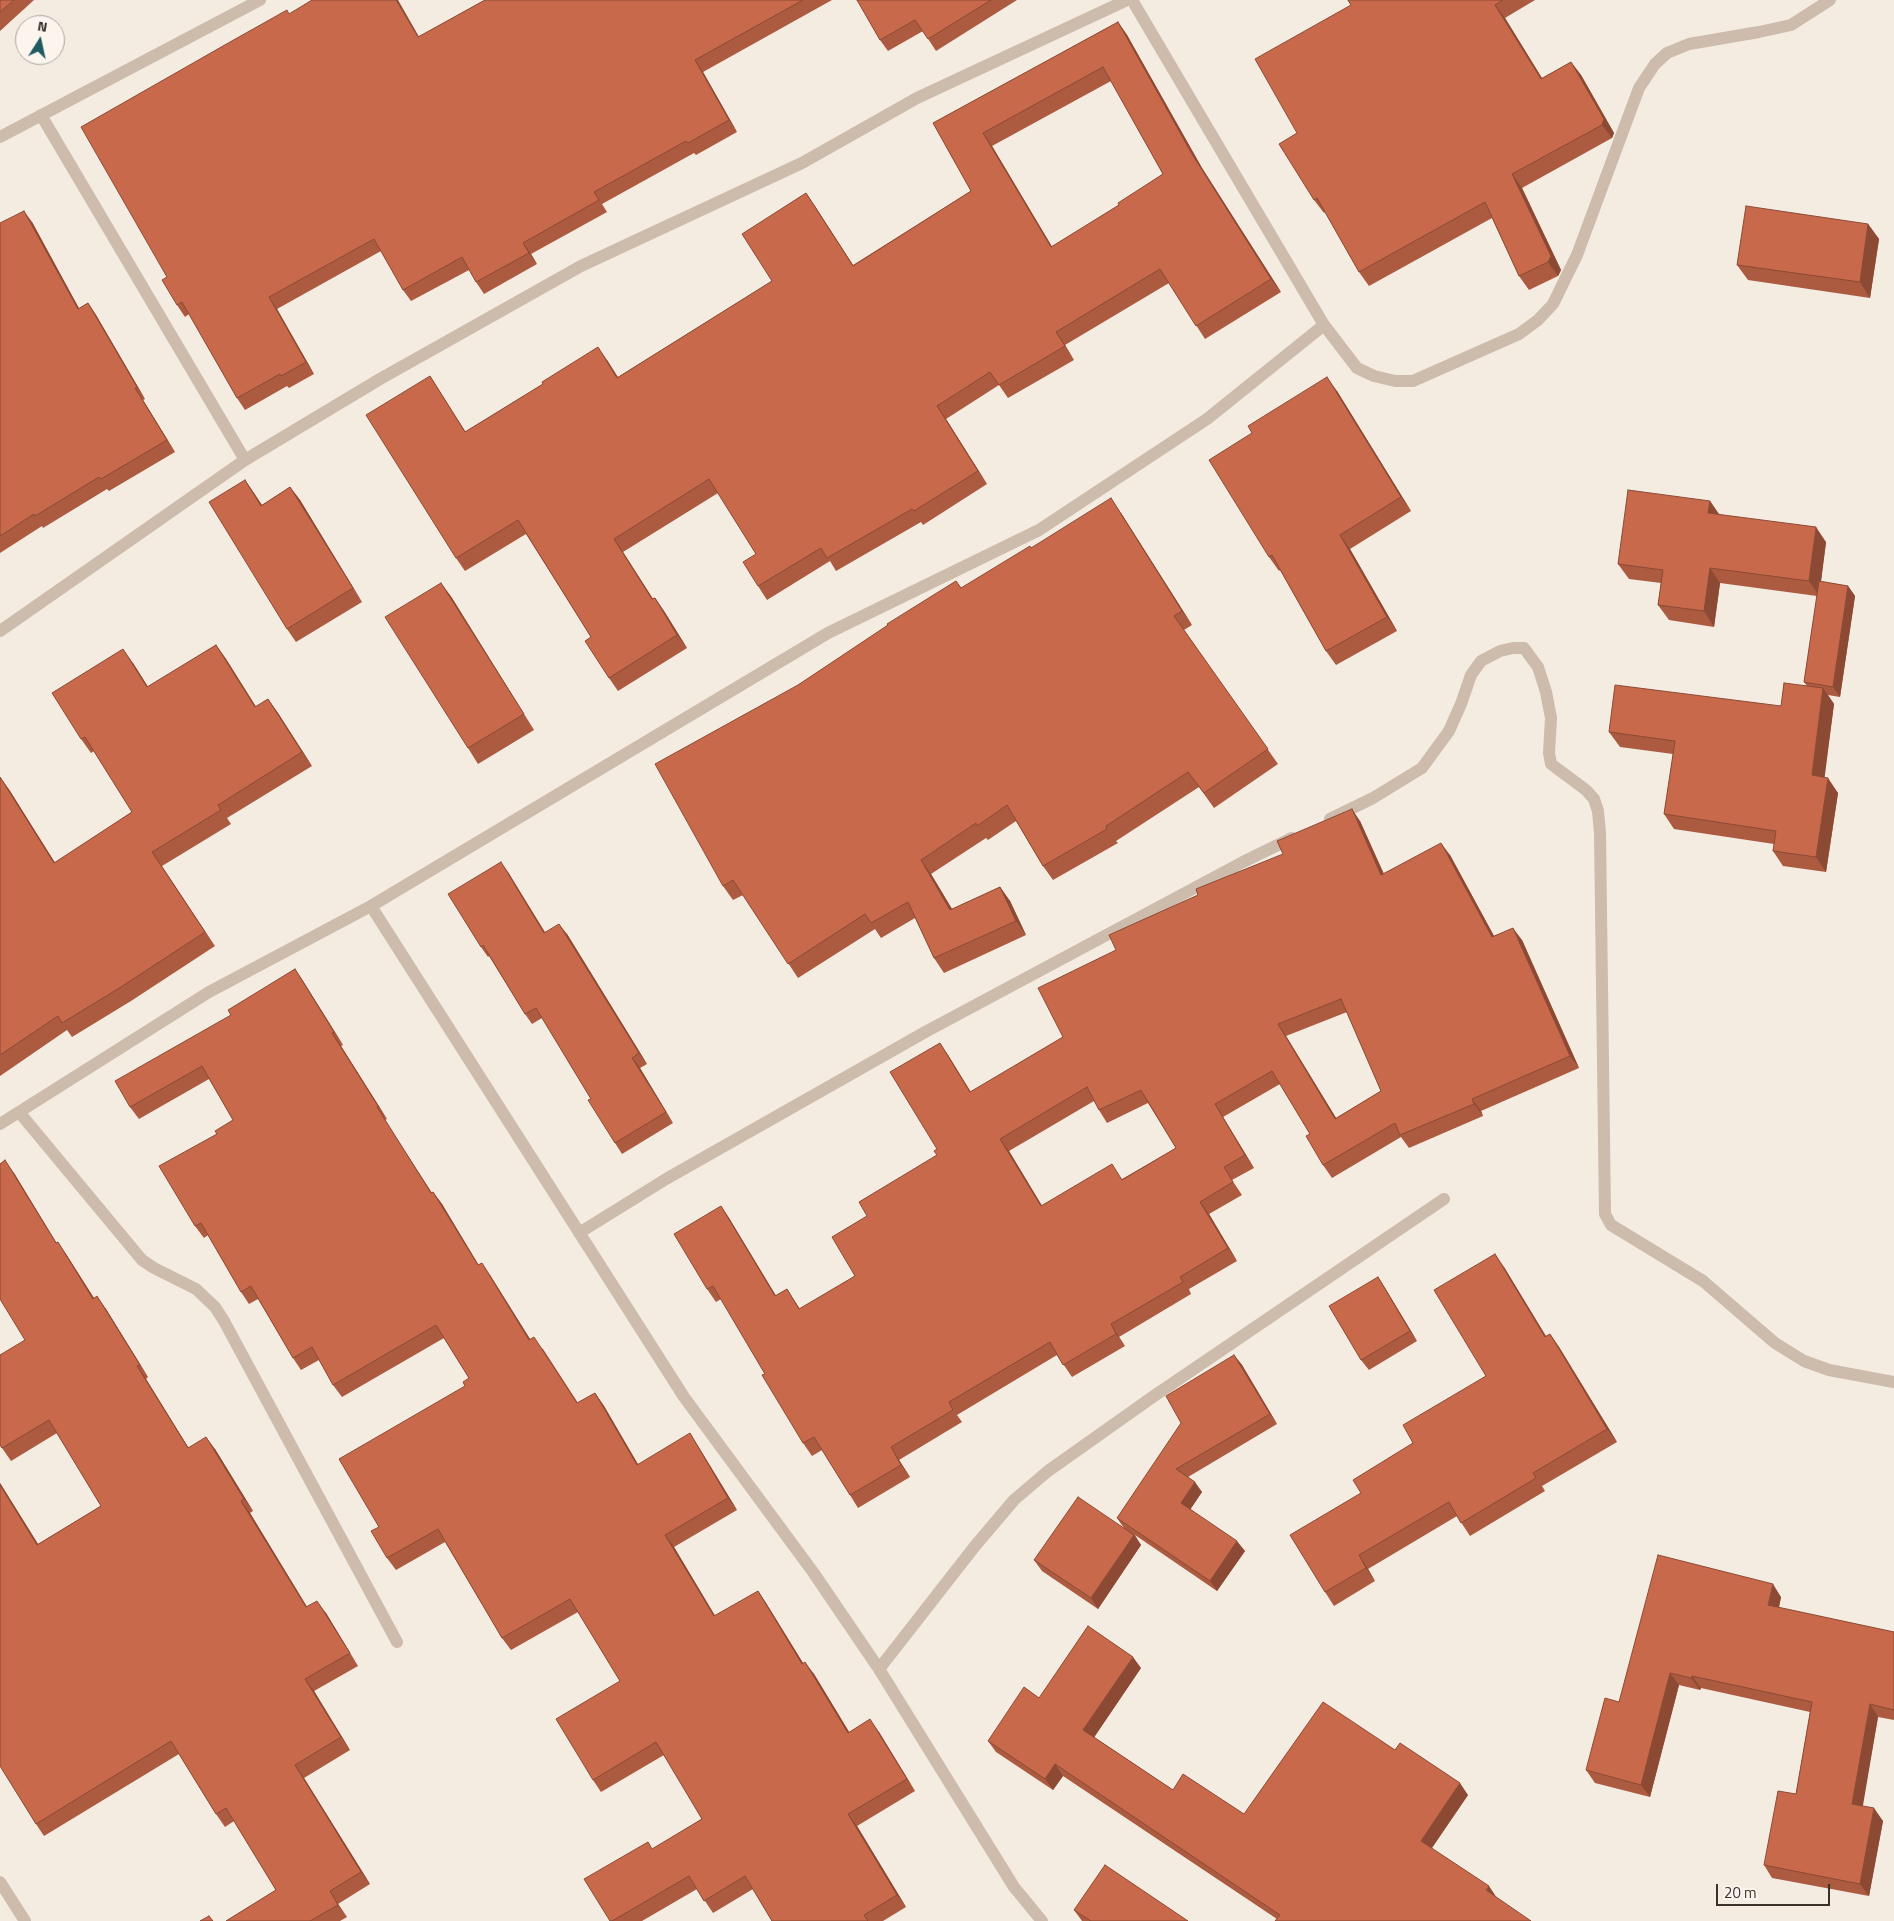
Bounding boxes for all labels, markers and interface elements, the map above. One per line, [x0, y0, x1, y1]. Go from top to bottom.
north arrow [15, 15, 65, 65]
text: N [36, 15, 49, 37]
scale bar [1719, 1874, 1833, 1906]
text: 20 m [1724, 1881, 1757, 1904]

